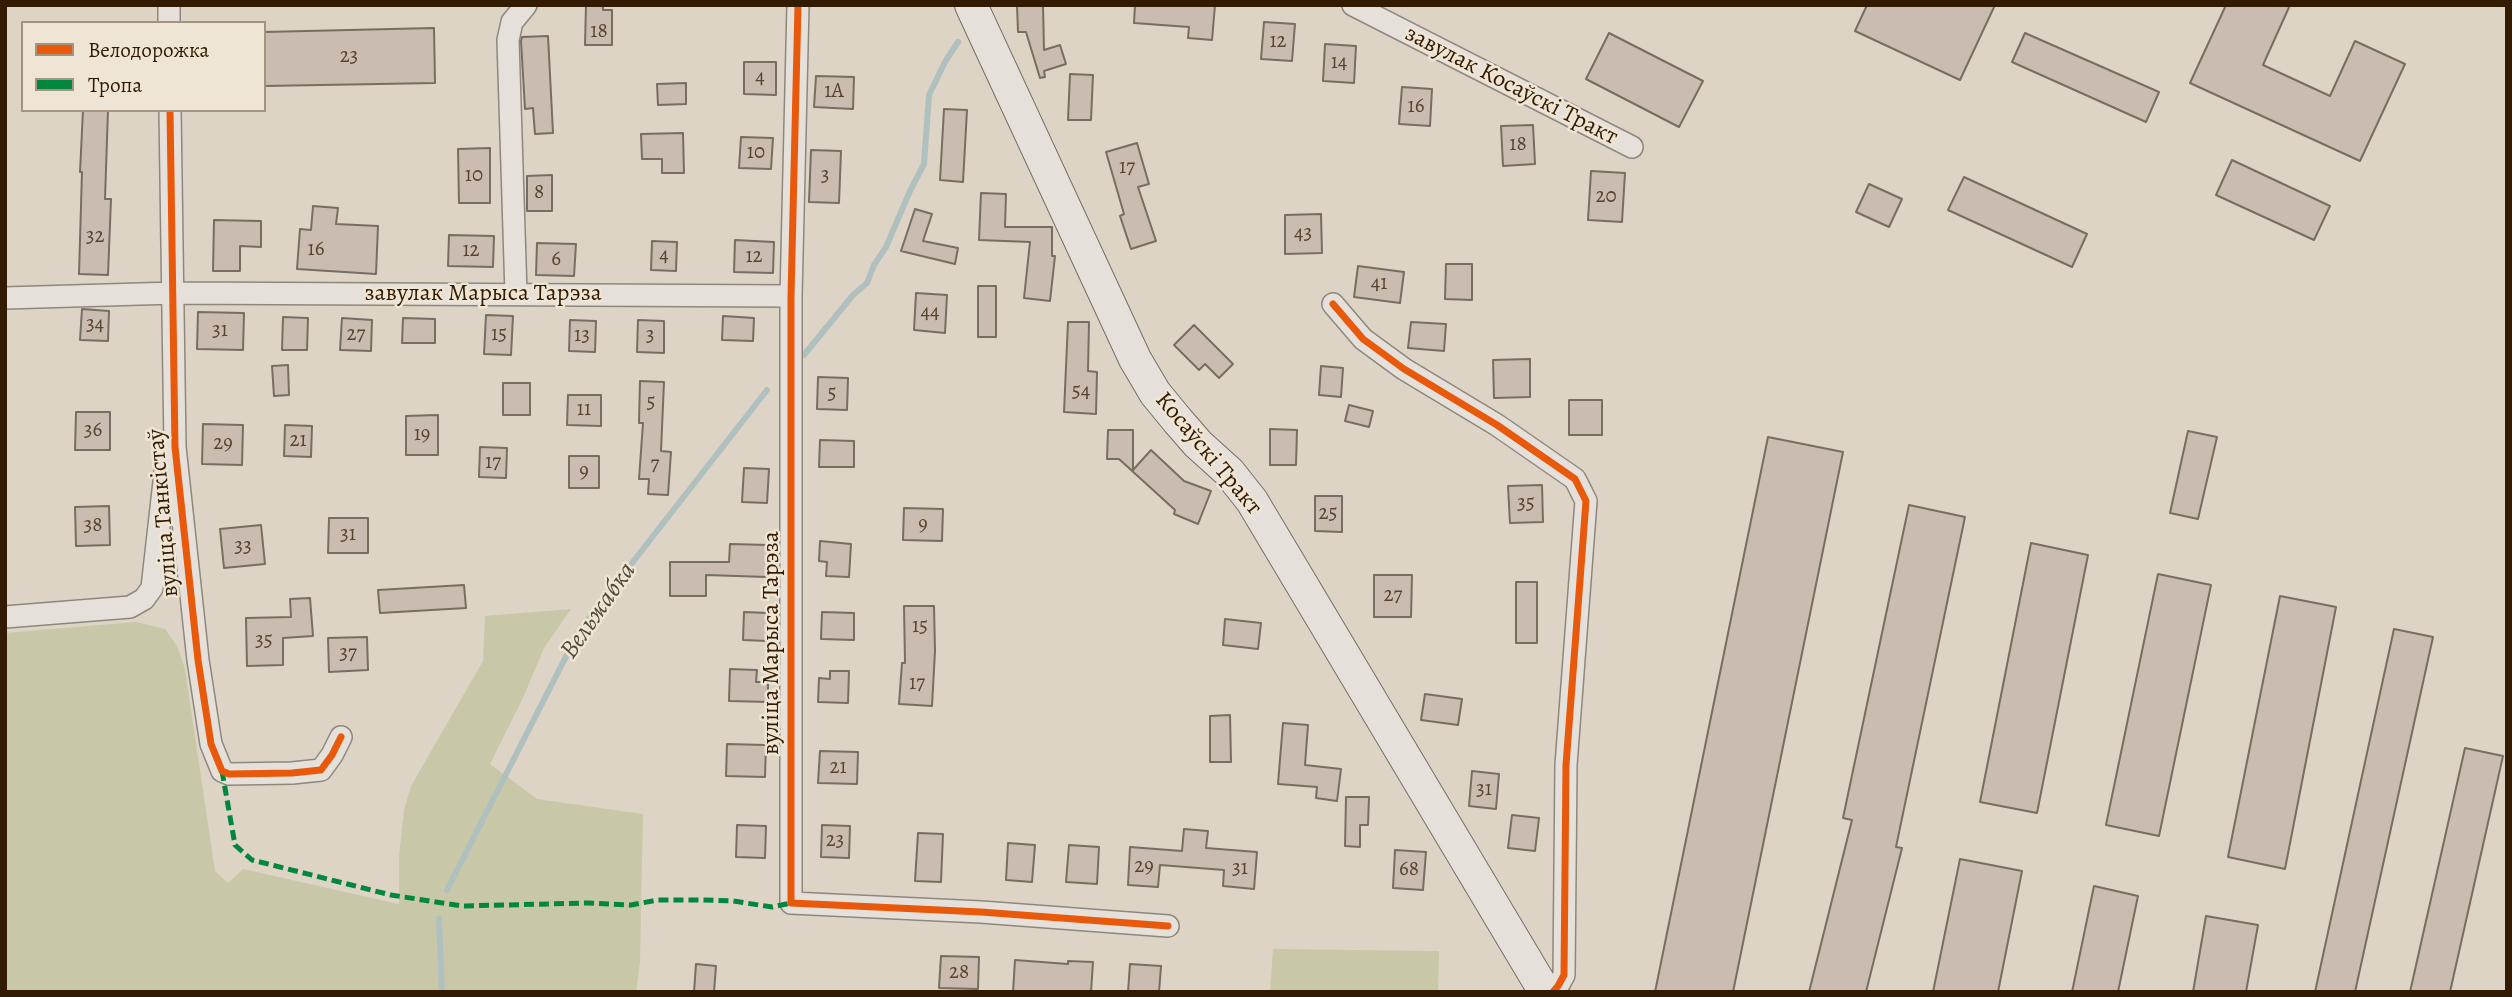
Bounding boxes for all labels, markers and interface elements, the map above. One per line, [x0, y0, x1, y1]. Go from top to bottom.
house number: 18 [590, 19, 608, 45]
street label: завулак Косаўскі Тракт [1400, 20, 1622, 152]
legend [21, 21, 266, 112]
house number: 12 [1269, 29, 1287, 55]
text: Велодорожка [88, 36, 209, 64]
house number: 23 [340, 44, 358, 70]
house number: 14 [1331, 50, 1347, 76]
house number: 4 [755, 65, 765, 91]
text: Тропа [88, 71, 142, 99]
house number: 1А [824, 79, 844, 105]
house number: 16 [1408, 94, 1424, 120]
house number: 18 [1509, 132, 1527, 158]
house number: 10 [747, 140, 765, 166]
house number: 17 [1119, 155, 1135, 181]
house number: 10 [465, 163, 483, 189]
house number: 3 [821, 163, 829, 189]
house number: 8 [534, 180, 544, 206]
house number: 20 [1595, 184, 1617, 210]
house number: 43 [1294, 221, 1312, 247]
house number: 32 [86, 224, 104, 250]
house number: 16 [308, 237, 324, 263]
house number: 12 [462, 238, 480, 264]
house number: 4 [659, 243, 669, 269]
house number: 12 [745, 244, 763, 270]
house number: 6 [551, 247, 561, 273]
house number: 41 [1371, 271, 1387, 297]
street label: завулак Марыса Тарэза [364, 280, 602, 308]
house number: 44 [920, 300, 940, 326]
house number: 34 [86, 312, 104, 338]
house number: 31 [212, 318, 228, 344]
house number: 27 [347, 322, 365, 348]
house number: 15 [491, 322, 507, 348]
house number: 13 [574, 323, 590, 349]
house number: 3 [646, 323, 654, 349]
house number: 54 [1072, 379, 1090, 405]
house number: 5 [827, 381, 837, 407]
street label: Косаўскі Тракт [1148, 387, 1268, 521]
house number: 5 [646, 390, 656, 416]
house number: 11 [577, 397, 591, 423]
house number: 36 [84, 418, 102, 444]
house number: 19 [414, 422, 430, 448]
street label: вуліца Танкістаў [142, 428, 186, 598]
house number: 21 [289, 428, 307, 454]
house number: 29 [213, 431, 233, 457]
house number: 17 [485, 450, 501, 476]
house number: 7 [651, 452, 659, 478]
house number: 9 [579, 459, 589, 485]
house number: 35 [1517, 491, 1535, 517]
house number: 25 [1318, 501, 1338, 527]
house number: 9 [918, 512, 928, 538]
house number: 38 [84, 513, 102, 539]
house number: 31 [340, 522, 356, 548]
street label: вуліца Марыса Тарэза [758, 531, 786, 755]
house number: 33 [234, 534, 252, 560]
water label: Вельжабка [554, 557, 644, 665]
house number: 27 [1384, 583, 1402, 609]
house number: 15 [912, 614, 928, 640]
house number: 35 [255, 628, 273, 654]
house number: 37 [339, 641, 357, 667]
house number: 17 [909, 671, 925, 697]
house number: 21 [829, 755, 847, 781]
house number: 31 [1476, 777, 1492, 803]
house number: 23 [826, 828, 844, 854]
house number: 29 [1134, 854, 1154, 880]
house number: 31 [1232, 856, 1248, 882]
house number: 68 [1399, 857, 1419, 883]
house number: 28 [949, 960, 969, 986]

